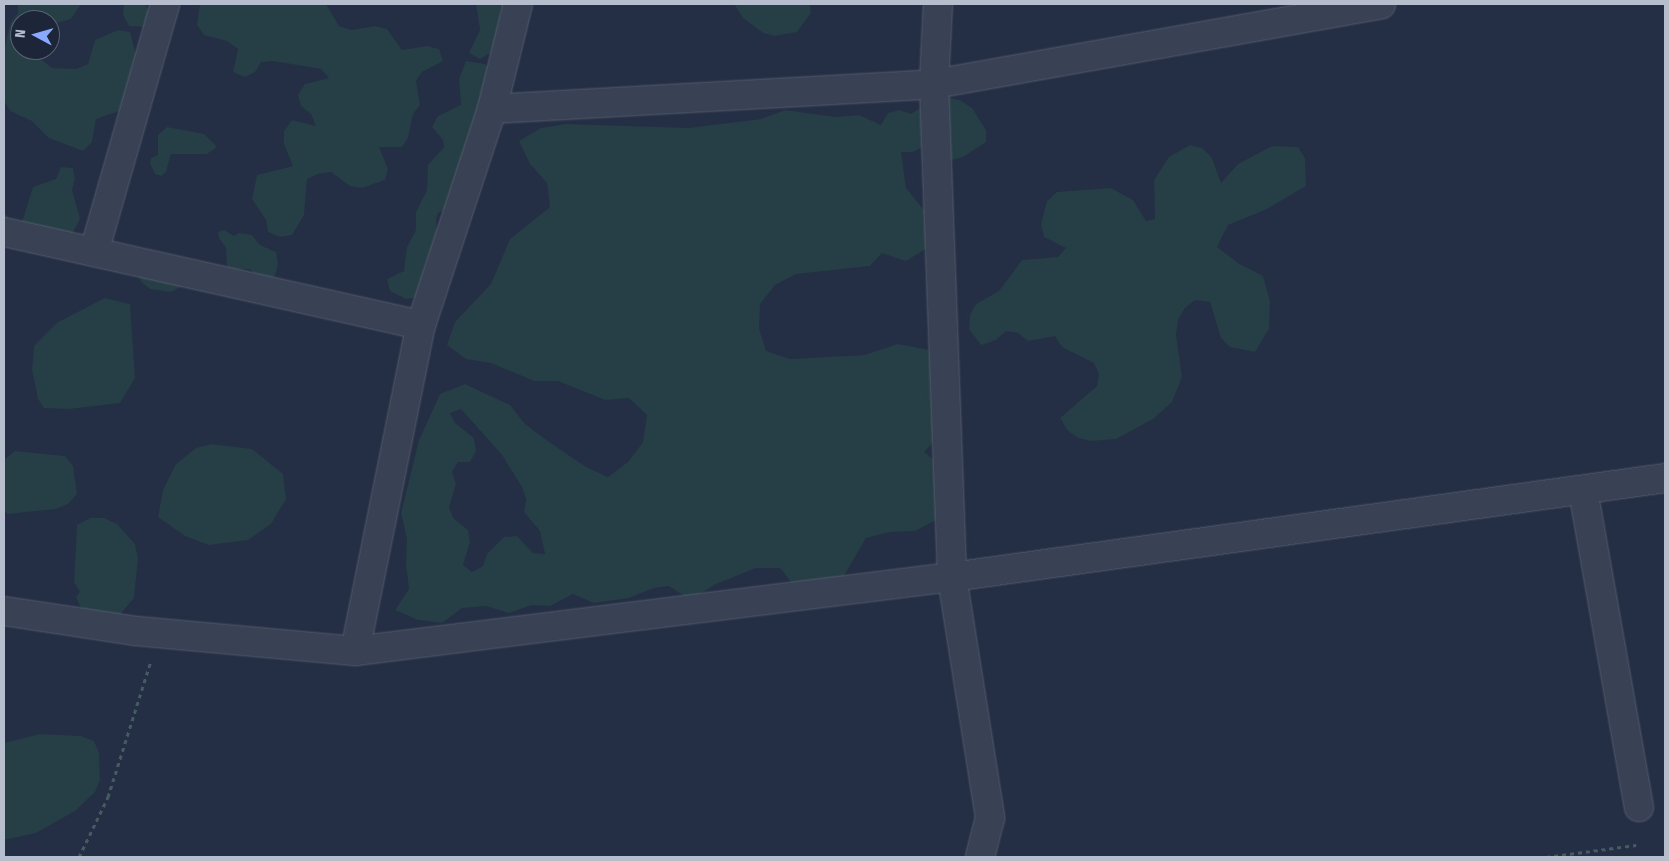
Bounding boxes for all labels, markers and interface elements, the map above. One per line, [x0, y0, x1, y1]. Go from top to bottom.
north arrow [10, 10, 60, 60]
text: N [12, 28, 29, 39]

